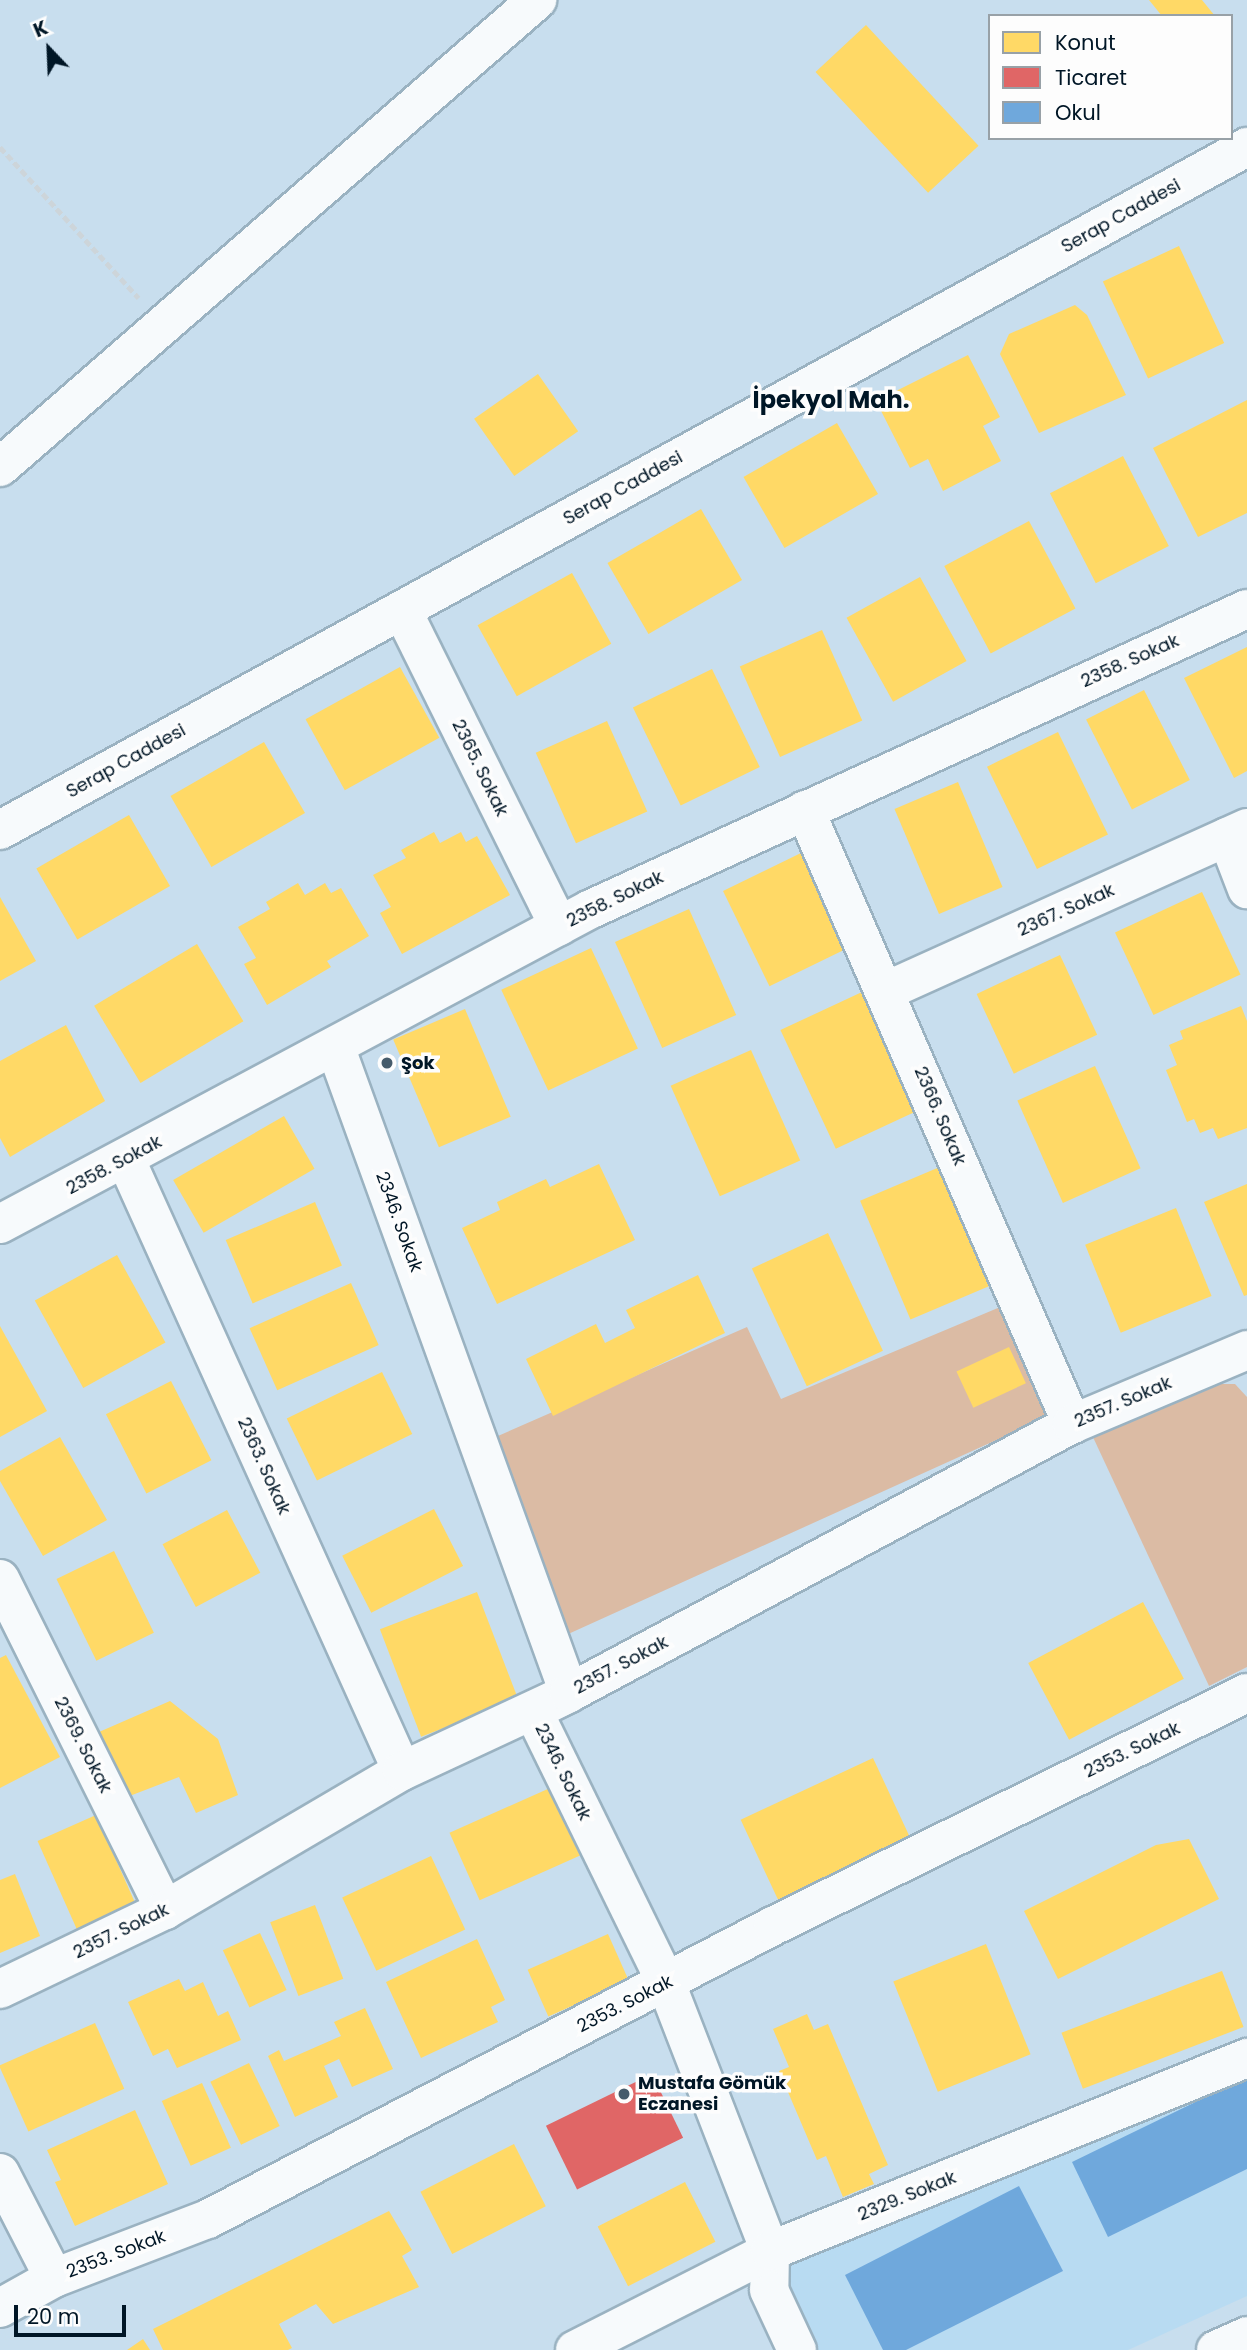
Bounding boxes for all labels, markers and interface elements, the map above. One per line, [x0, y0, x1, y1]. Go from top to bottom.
north arrow [14, 14, 84, 84]
text: K [29, 14, 52, 44]
legend [988, 14, 1233, 140]
text: Konut [1055, 28, 1116, 57]
text: Ticaret [1055, 63, 1127, 92]
text: Okul [1055, 98, 1101, 127]
street label: Serap Caddesi [1058, 174, 1184, 258]
district label: İpekyol Mah. [753, 386, 909, 414]
street label: Serap Caddesi [560, 446, 686, 530]
street label: 2358. Sokak [1078, 630, 1182, 692]
street label: 2365. Sokak [447, 716, 513, 820]
street label: Serap Caddesi [63, 719, 189, 803]
street label: 2358. Sokak [563, 866, 667, 932]
street label: 2367. Sokak [1014, 879, 1118, 941]
place label: Şok [401, 1052, 435, 1074]
marker: Şok [379, 1055, 395, 1071]
street label: 2366. Sokak [910, 1063, 970, 1169]
street label: 2358. Sokak [63, 1131, 165, 1199]
street label: 2346. Sokak [371, 1169, 427, 1275]
street label: 2357. Sokak [1071, 1372, 1175, 1432]
street label: 2363. Sokak [233, 1414, 295, 1518]
street label: 2357. Sokak [570, 1631, 672, 1699]
street label: 2369. Sokak [50, 1693, 116, 1797]
street label: 2353. Sokak [1080, 1717, 1184, 1783]
street label: 2346. Sokak [530, 1720, 596, 1824]
street label: 2357. Sokak [70, 1899, 172, 1963]
street label: 2353. Sokak [574, 1971, 676, 2037]
place label: Mustafa Gömük Eczanesi [638, 2073, 786, 2116]
marker: Mustafa Gömük Eczanesi [616, 2086, 632, 2102]
street label: 2329. Sokak [855, 2167, 959, 2225]
street label: 2353. Sokak [63, 2225, 169, 2283]
scale bar [18, 2290, 130, 2334]
text: 20 m [27, 2302, 80, 2331]

